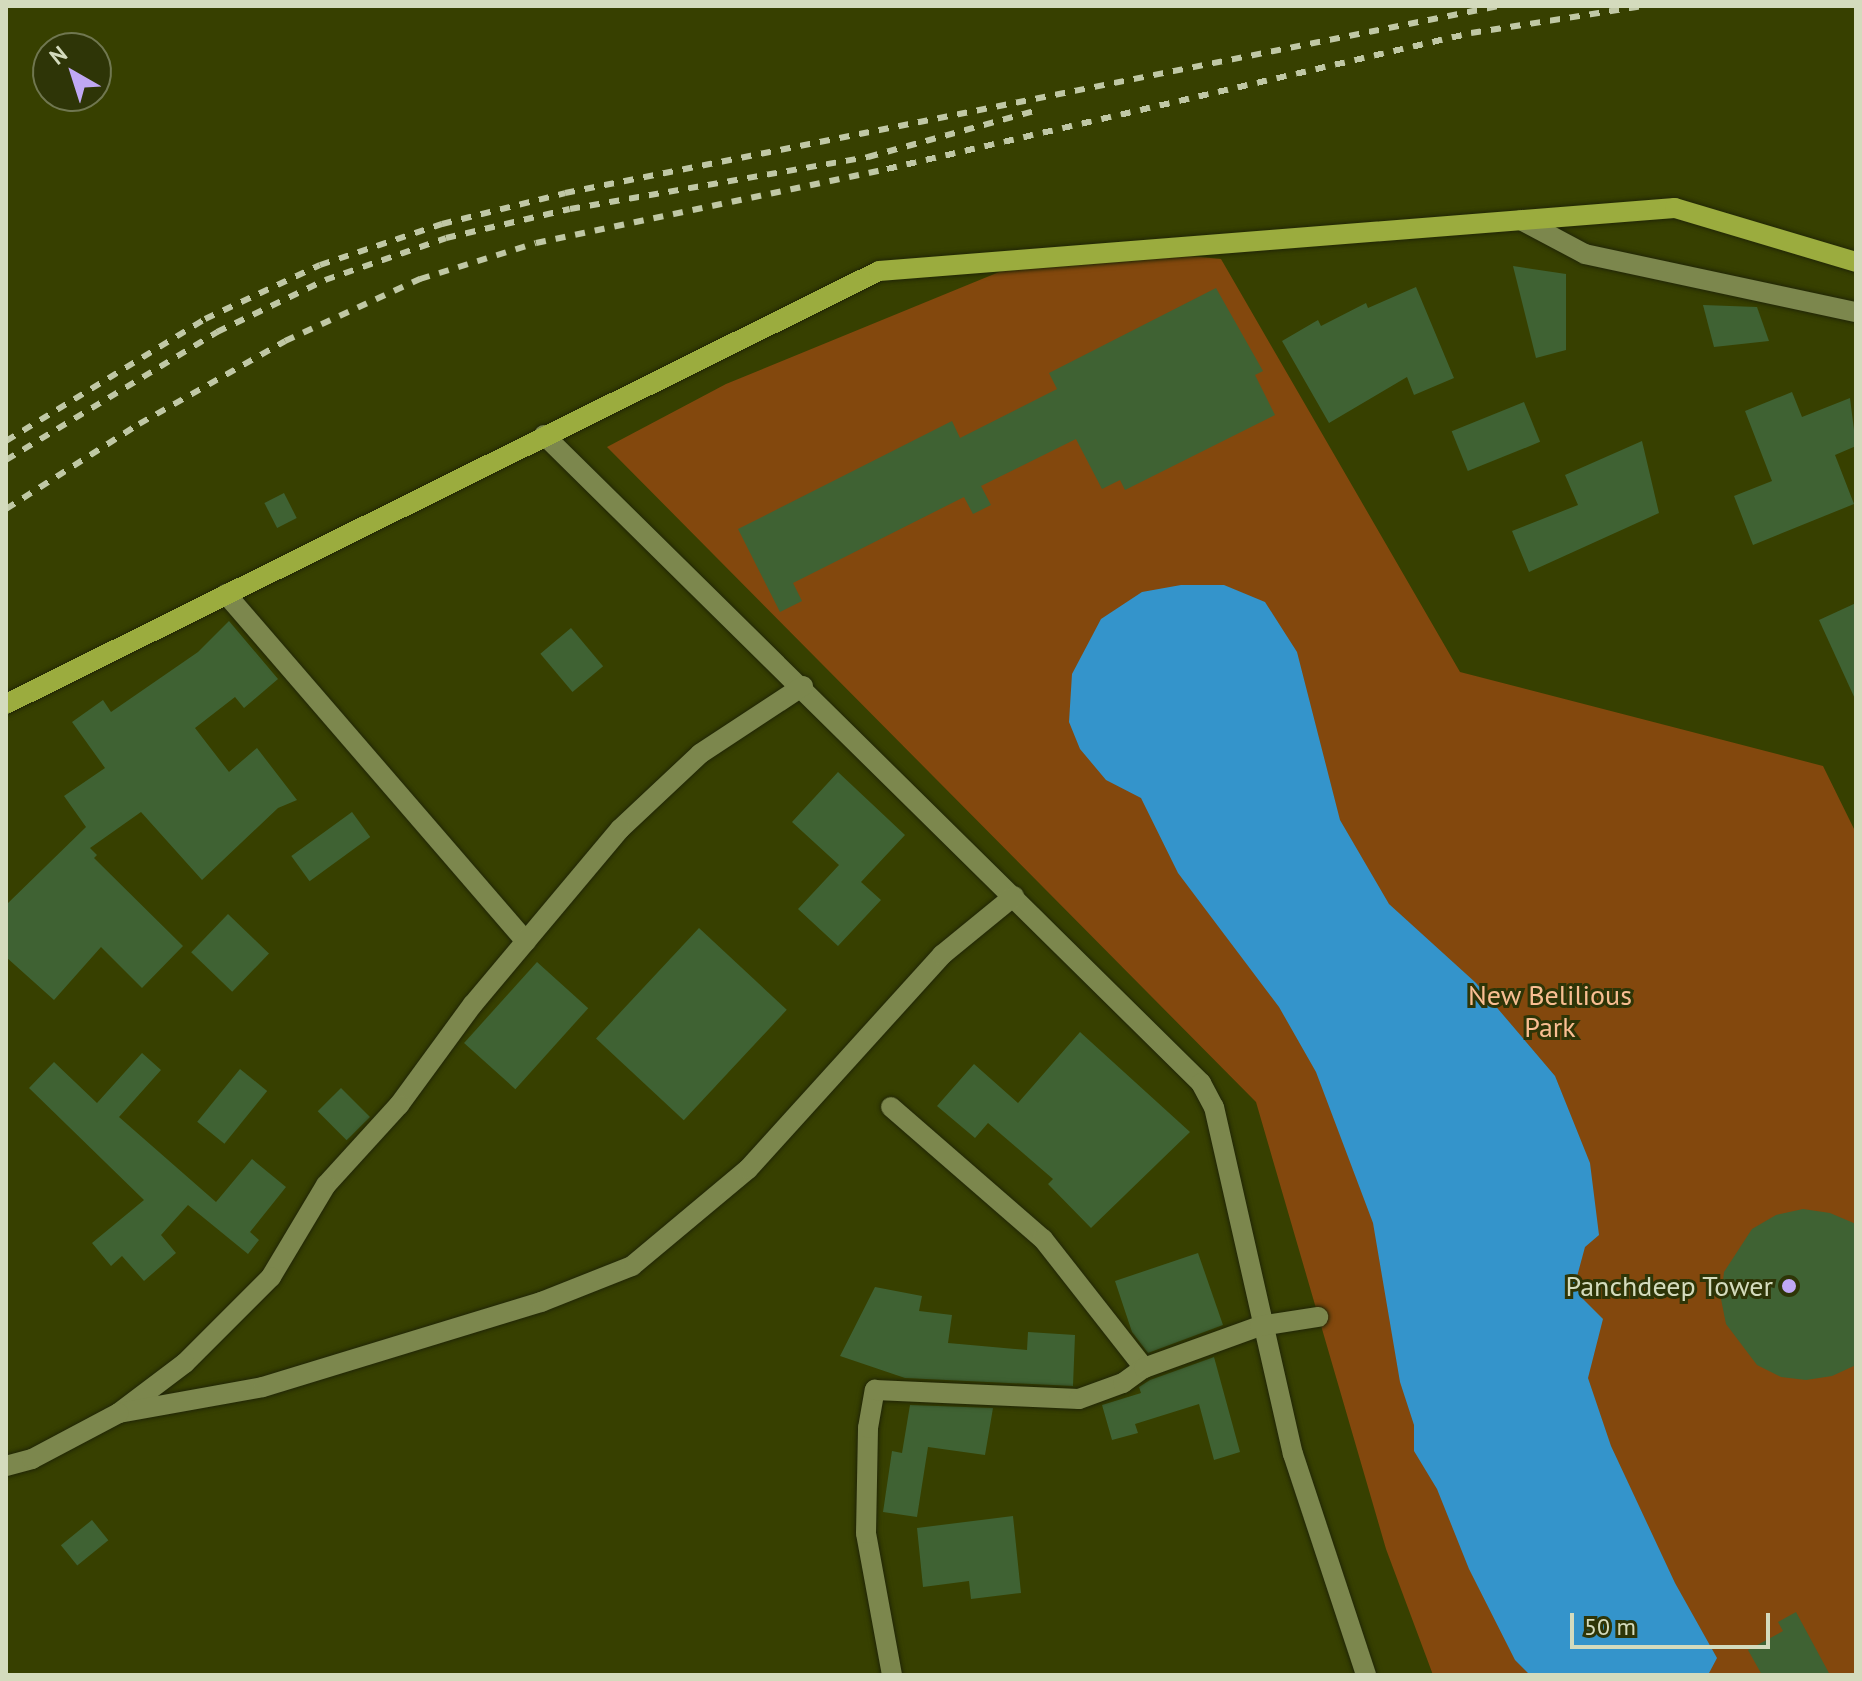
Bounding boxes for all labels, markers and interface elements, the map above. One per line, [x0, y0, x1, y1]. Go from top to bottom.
north arrow [32, 32, 112, 112]
text: N [44, 39, 73, 70]
park label: New Belilious Park [1468, 978, 1632, 1044]
place label: Panchdeep Tower [1565, 1269, 1773, 1303]
marker: Panchdeep Tower [1780, 1277, 1798, 1295]
scale bar [1574, 1597, 1774, 1647]
text: 50 m [1584, 1611, 1636, 1642]

